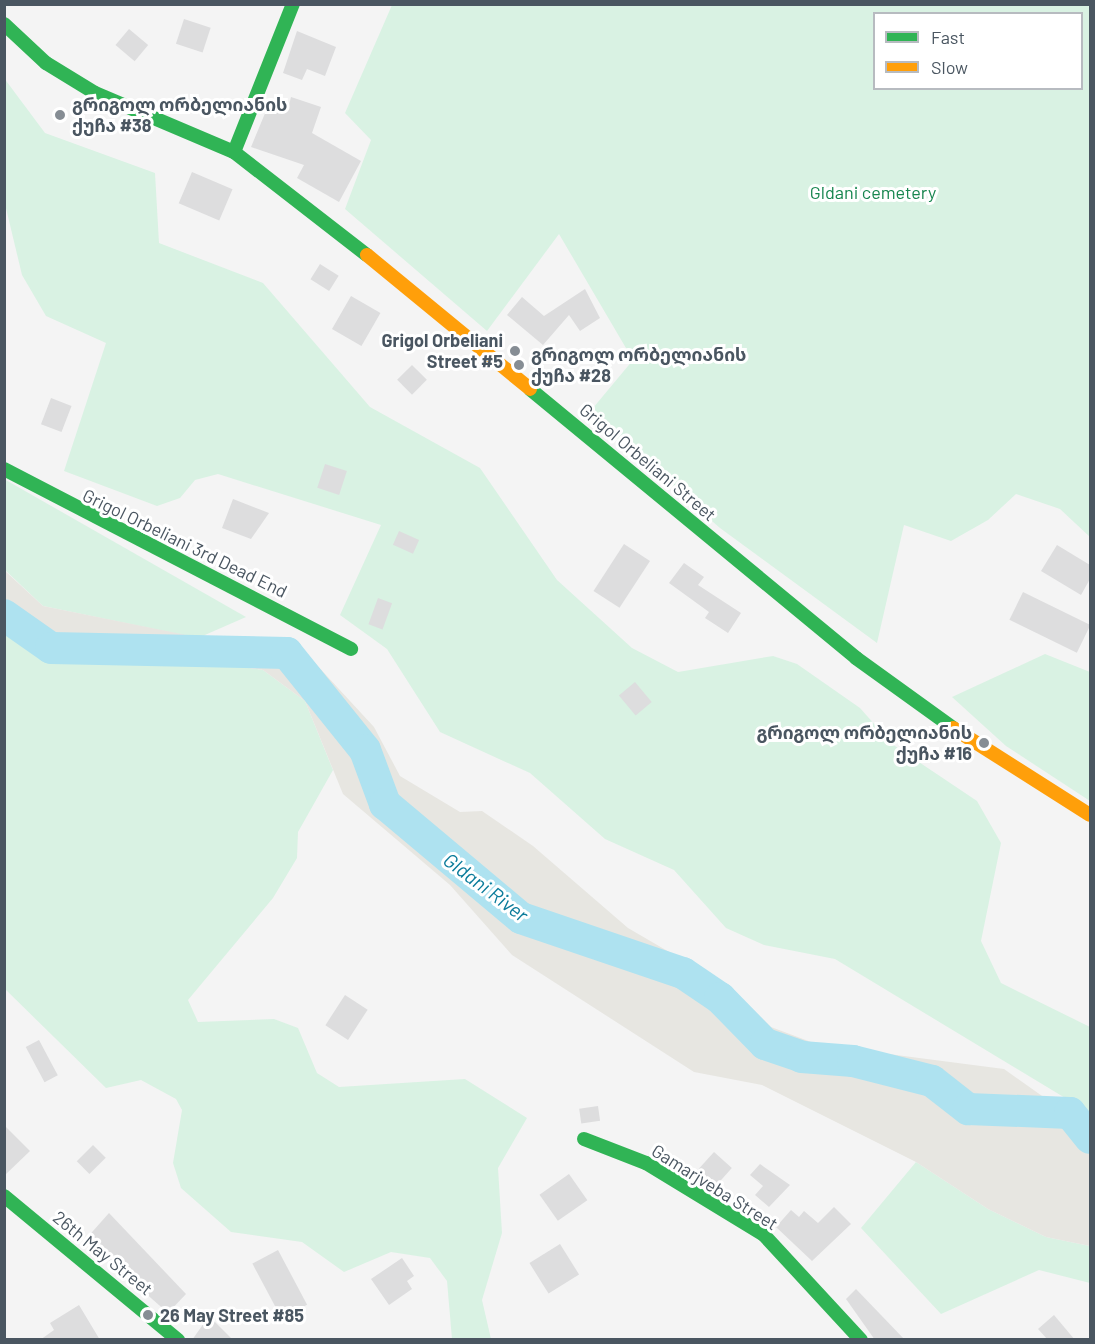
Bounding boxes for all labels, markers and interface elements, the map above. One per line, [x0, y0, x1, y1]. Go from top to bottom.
legend [873, 12, 1083, 90]
text: Fast [931, 26, 965, 48]
text: Slow [931, 56, 968, 78]
place label: გრიგოლ ორბელიანის ქუჩა #38 [72, 94, 287, 136]
marker: გრიგოლ ორბელიანის ქუჩა #38 [53, 108, 67, 122]
park label: Gldani cemetery [810, 181, 936, 203]
place label: Grigol Orbeliani Street #5 [382, 330, 503, 372]
marker: Grigol Orbeliani Street #5 [508, 344, 522, 358]
place label: გრიგოლ ორბელიანის ქუჩა #28 [531, 344, 746, 386]
marker: გრიგოლ ორბელიანის ქუჩა #28 [512, 358, 526, 372]
street label: Grigol Orbeliani Street [575, 399, 721, 525]
street label: Grigol Orbeliani 3rd Dead End [79, 484, 291, 602]
place label: გრიგოლ ორბელიანის ქუჩა #16 [757, 722, 972, 764]
marker: გრიგოლ ორბელიანის ქუჩა #16 [977, 736, 991, 750]
water label: Gldani River [439, 847, 533, 927]
street label: Gamarjveba Street [648, 1139, 782, 1235]
street label: 26th May Street [49, 1206, 157, 1300]
place label: 26 May Street #85 [160, 1304, 304, 1326]
marker: 26 May Street #85 [141, 1308, 155, 1322]

